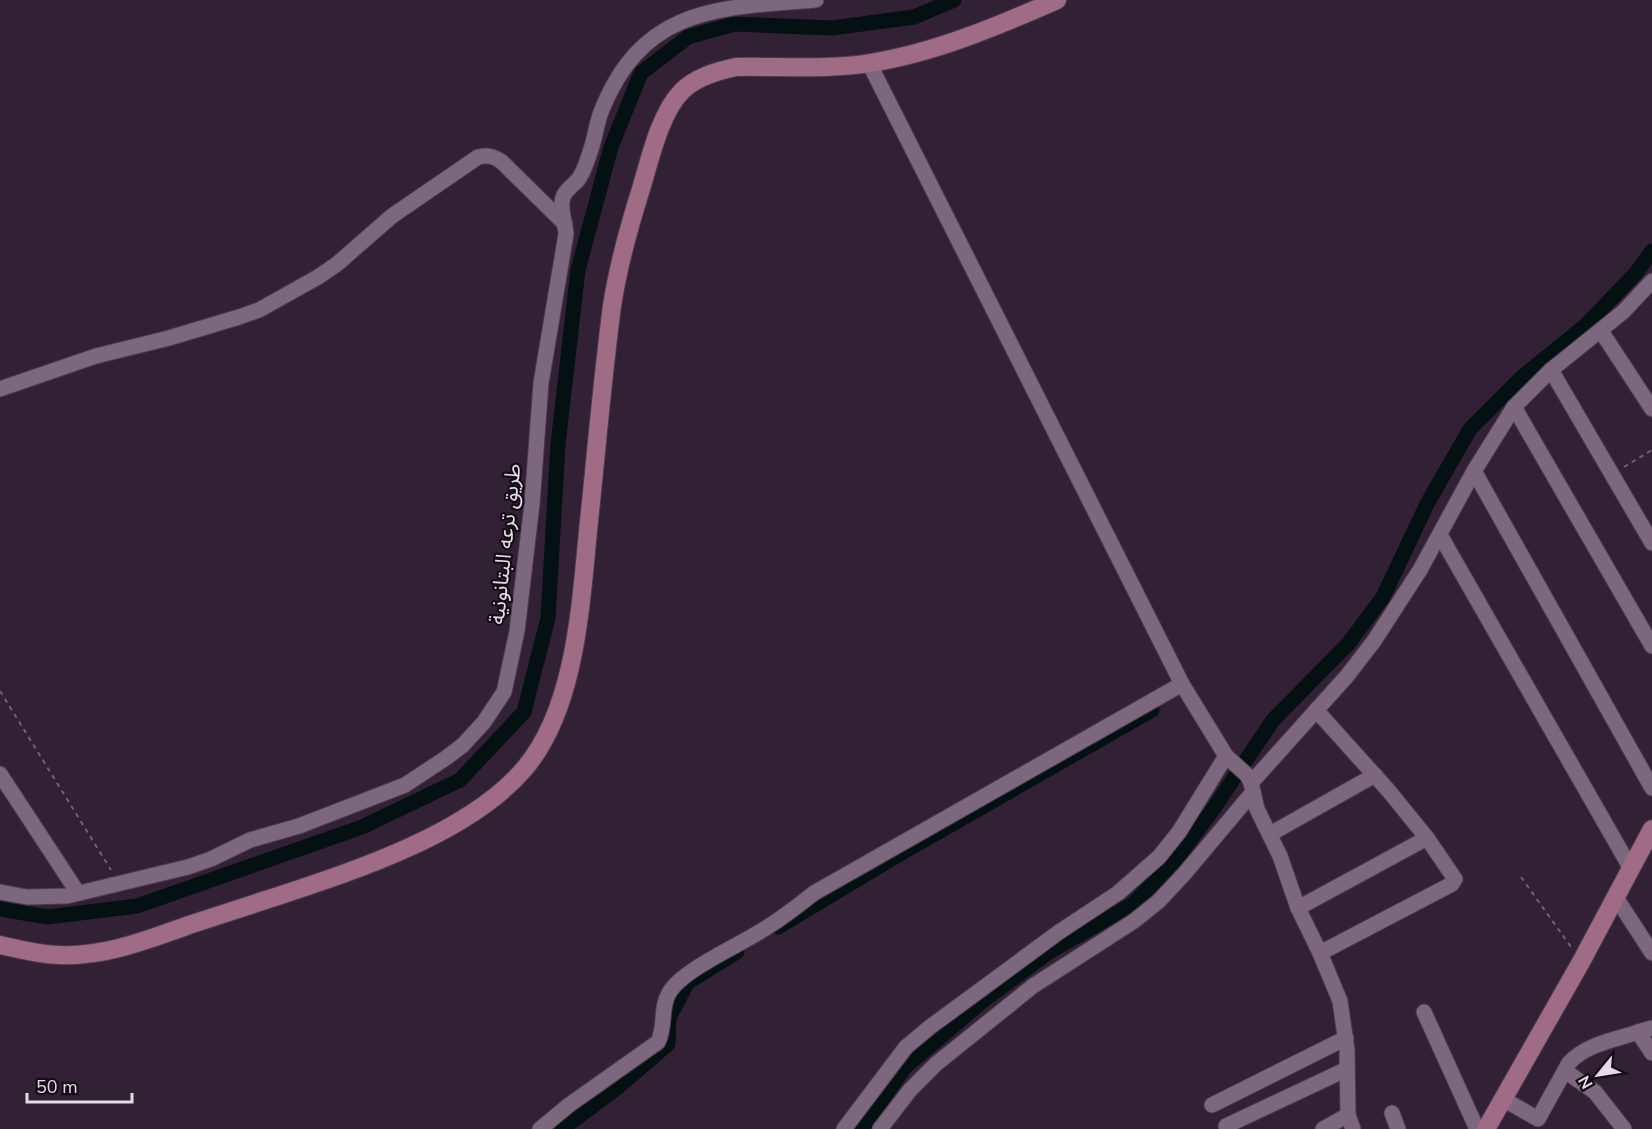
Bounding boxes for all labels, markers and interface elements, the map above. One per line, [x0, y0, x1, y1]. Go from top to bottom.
street label: طريق ترعه البتانونية [483, 462, 527, 626]
north arrow [1568, 1045, 1628, 1105]
scale bar [27, 1066, 132, 1104]
text: N [1573, 1071, 1598, 1093]
text: 50 m [36, 1075, 78, 1099]

